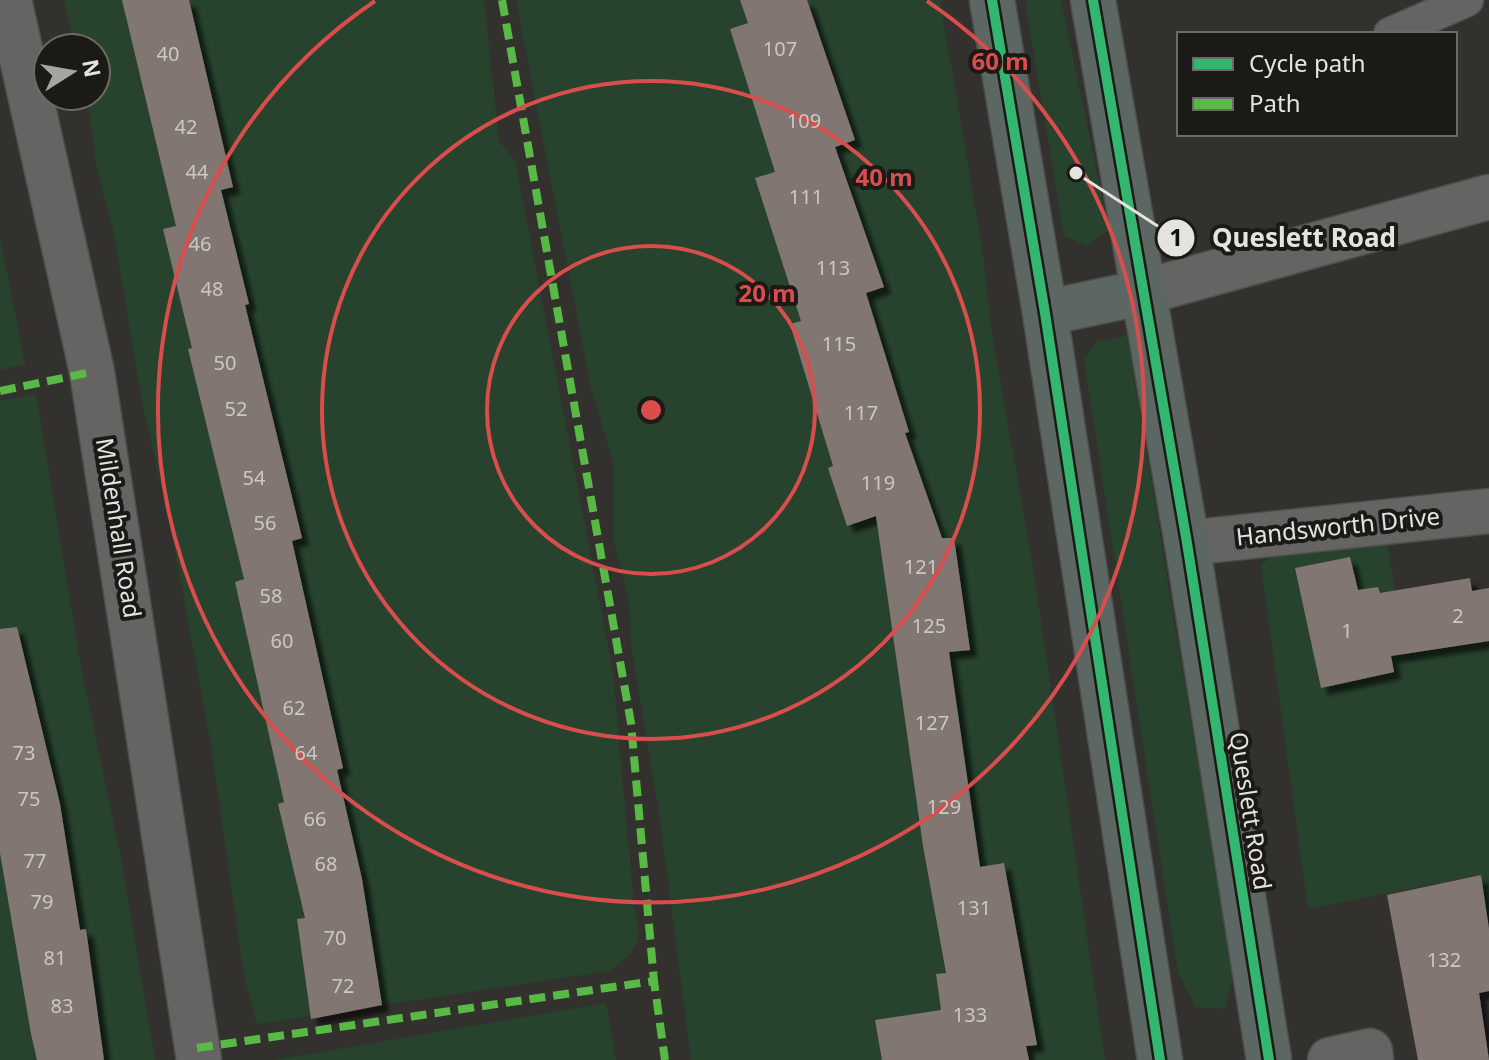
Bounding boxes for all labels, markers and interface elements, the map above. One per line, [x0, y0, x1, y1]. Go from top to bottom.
north arrow [32, 32, 112, 112]
legend [1177, 32, 1457, 136]
house number: 107 [763, 35, 797, 62]
house number: 40 [157, 40, 179, 67]
text: 60 m [971, 44, 1029, 77]
text: Cycle path [1249, 46, 1366, 79]
text: N [76, 56, 109, 80]
text: Path [1249, 86, 1300, 119]
house number: 109 [787, 107, 821, 134]
house number: 42 [175, 113, 197, 140]
house number: 44 [186, 158, 209, 185]
text: 40 m [855, 160, 913, 193]
house number: 111 [789, 183, 823, 210]
callout: Queslett Road [1156, 213, 1412, 263]
text: Queslett Road [1212, 219, 1396, 255]
text: 1 [1169, 220, 1183, 253]
house number: 46 [189, 230, 211, 257]
house number: 113 [816, 254, 850, 281]
house number: 48 [201, 275, 223, 302]
text: 20 m [738, 276, 796, 309]
house number: 115 [822, 330, 856, 357]
house number: 50 [214, 349, 236, 376]
house number: 52 [225, 395, 247, 422]
centre of rings [637, 396, 665, 424]
house number: 117 [844, 399, 878, 426]
street label: Mildenhall Road [89, 435, 150, 620]
house number: 54 [243, 464, 266, 491]
house number: 119 [861, 469, 895, 496]
street label: Handsworth Drive [1234, 498, 1441, 553]
house number: 56 [254, 509, 276, 536]
house number: 121 [904, 553, 938, 580]
house number: 58 [260, 582, 282, 609]
house number: 2 [1452, 602, 1464, 629]
house number: 125 [912, 612, 946, 639]
house number: 1 [1341, 617, 1353, 644]
house number: 60 [271, 627, 293, 654]
house number: 62 [283, 694, 305, 721]
house number: 127 [915, 709, 949, 736]
street label: Queslett Road [1223, 729, 1280, 892]
house number: 73 [13, 739, 35, 766]
house number: 64 [295, 739, 318, 766]
house number: 75 [18, 785, 40, 812]
house number: 129 [927, 793, 961, 820]
house number: 66 [304, 805, 326, 832]
house number: 77 [24, 847, 46, 874]
house number: 68 [315, 850, 337, 877]
house number: 79 [31, 888, 53, 915]
house number: 131 [957, 894, 991, 921]
house number: 70 [324, 924, 346, 951]
house number: 81 [44, 944, 66, 971]
house number: 132 [1427, 946, 1461, 973]
house number: 72 [332, 972, 354, 999]
house number: 83 [51, 992, 73, 1019]
house number: 133 [953, 1001, 987, 1028]

